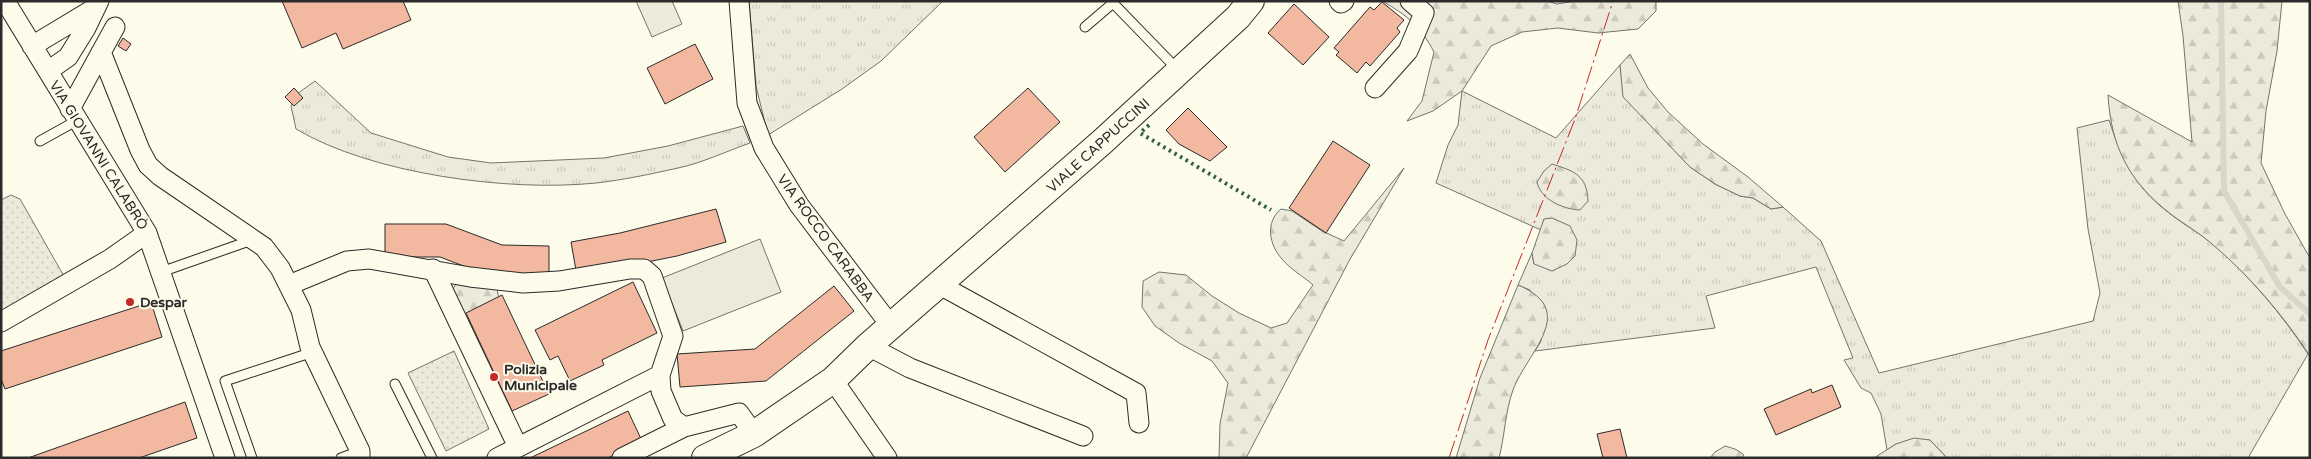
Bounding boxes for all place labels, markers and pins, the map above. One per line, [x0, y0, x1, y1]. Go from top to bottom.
place label: Despar [140, 294, 188, 311]
marker: Despar [124, 296, 136, 308]
place label: Polizia Municipale [504, 361, 577, 394]
marker: Polizia Municipale [488, 371, 500, 383]

